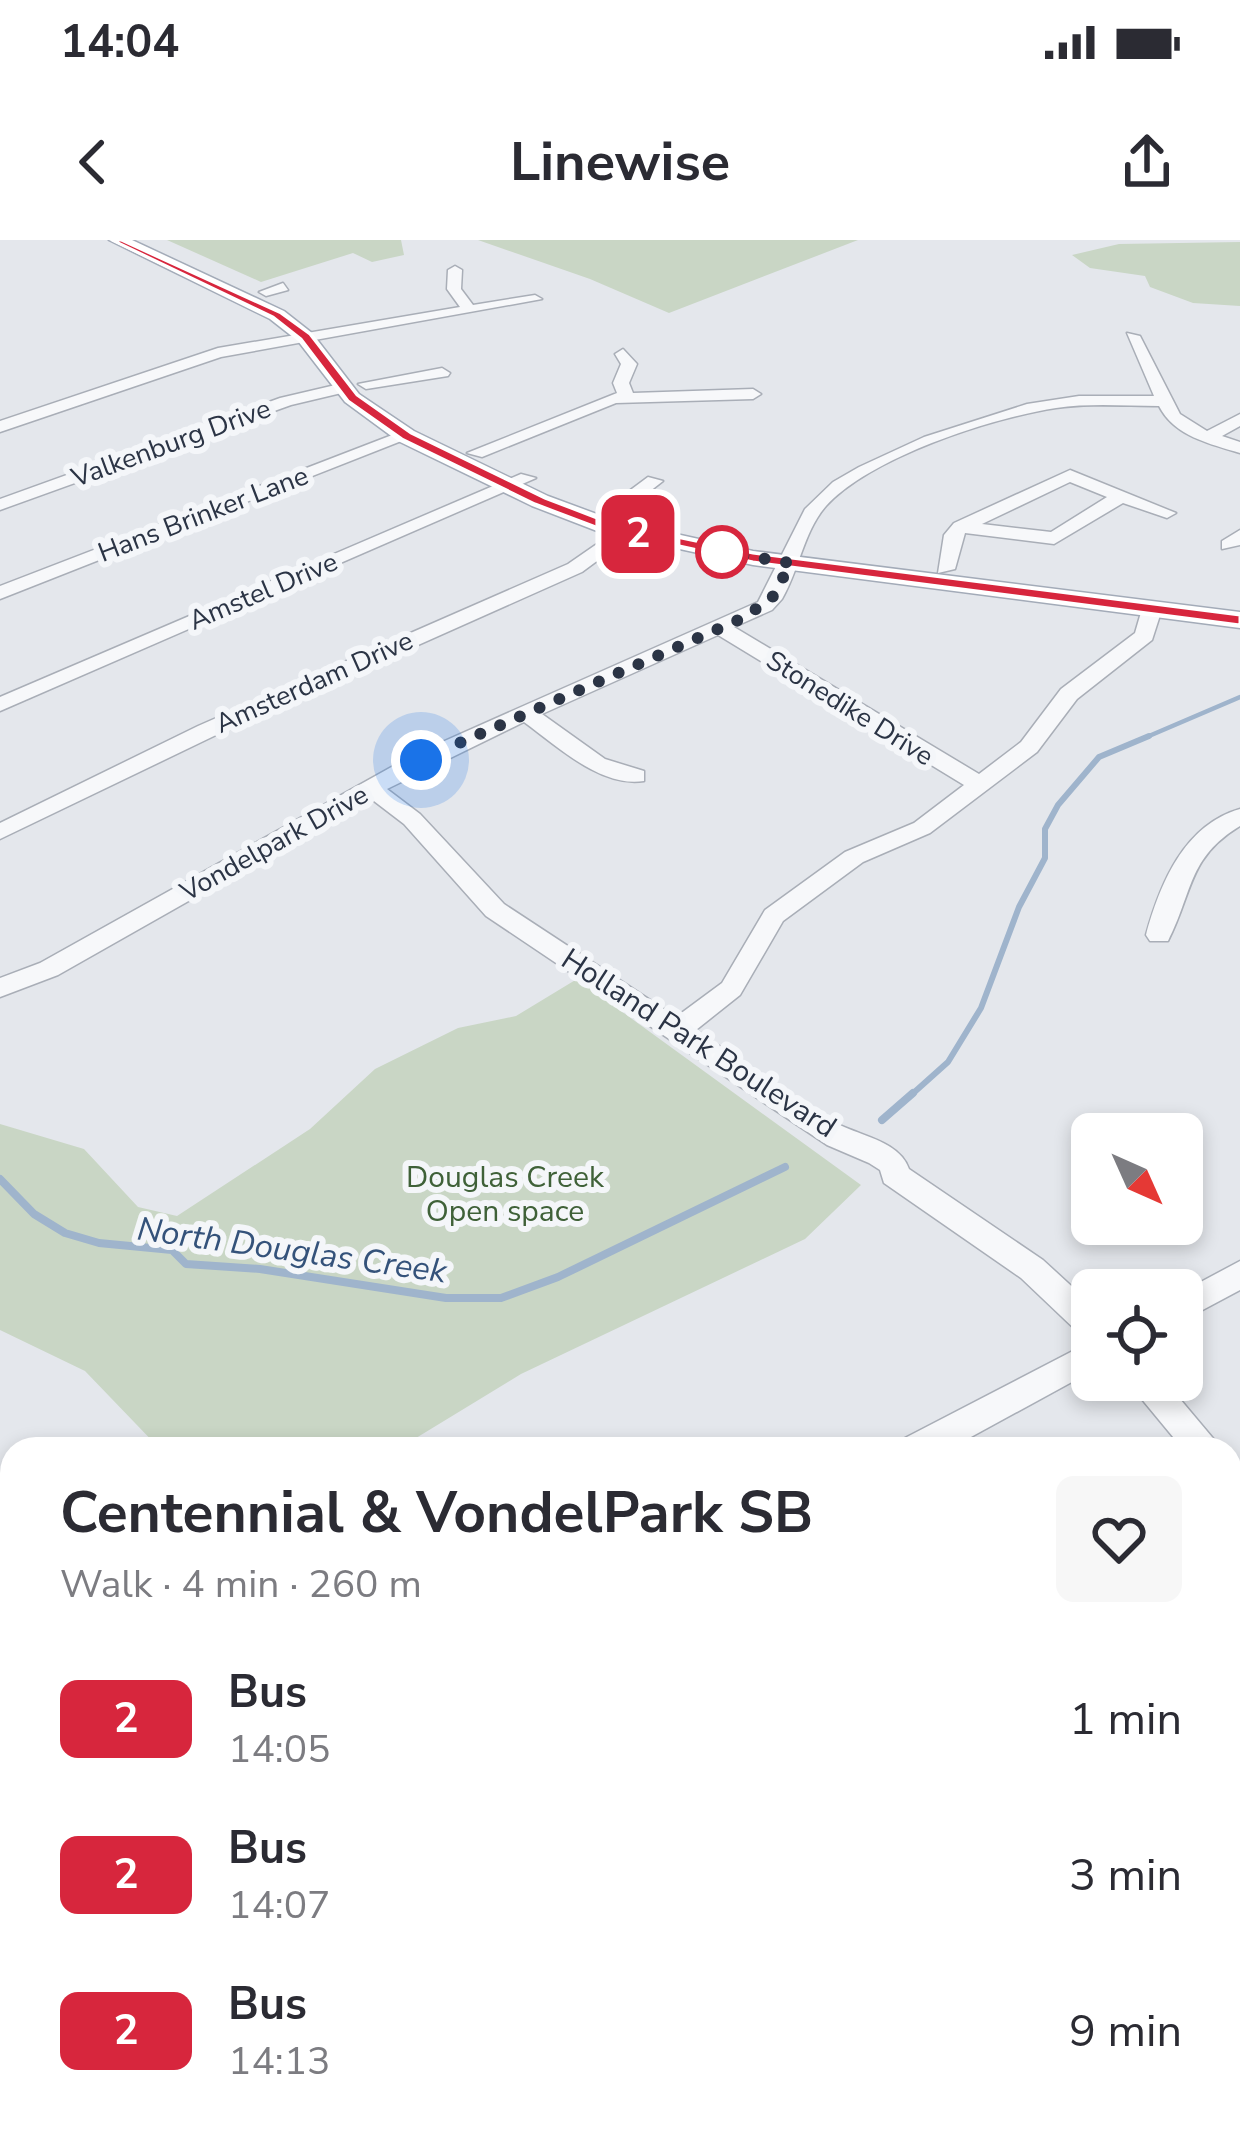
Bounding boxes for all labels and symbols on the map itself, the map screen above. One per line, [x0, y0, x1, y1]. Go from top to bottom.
street label: Valkenburg Drive [66, 390, 276, 497]
street label: Hans Brinker Lane [93, 457, 314, 572]
line badge: 2 [599, 495, 677, 573]
unlabelled marker [697, 527, 747, 577]
street label: Amstel Drive [183, 544, 343, 639]
street label: Amsterdam Drive [209, 622, 419, 743]
street label: Stonedike Drive [759, 642, 941, 775]
your location [391, 730, 451, 790]
street label: Vondelpark Drive [173, 776, 375, 911]
street label: Holland Park Boulevard [553, 939, 844, 1148]
north arrow [1071, 1113, 1203, 1245]
park label: Douglas Creek Open space [406, 1157, 605, 1232]
water label: North Douglas Creek [134, 1206, 451, 1295]

